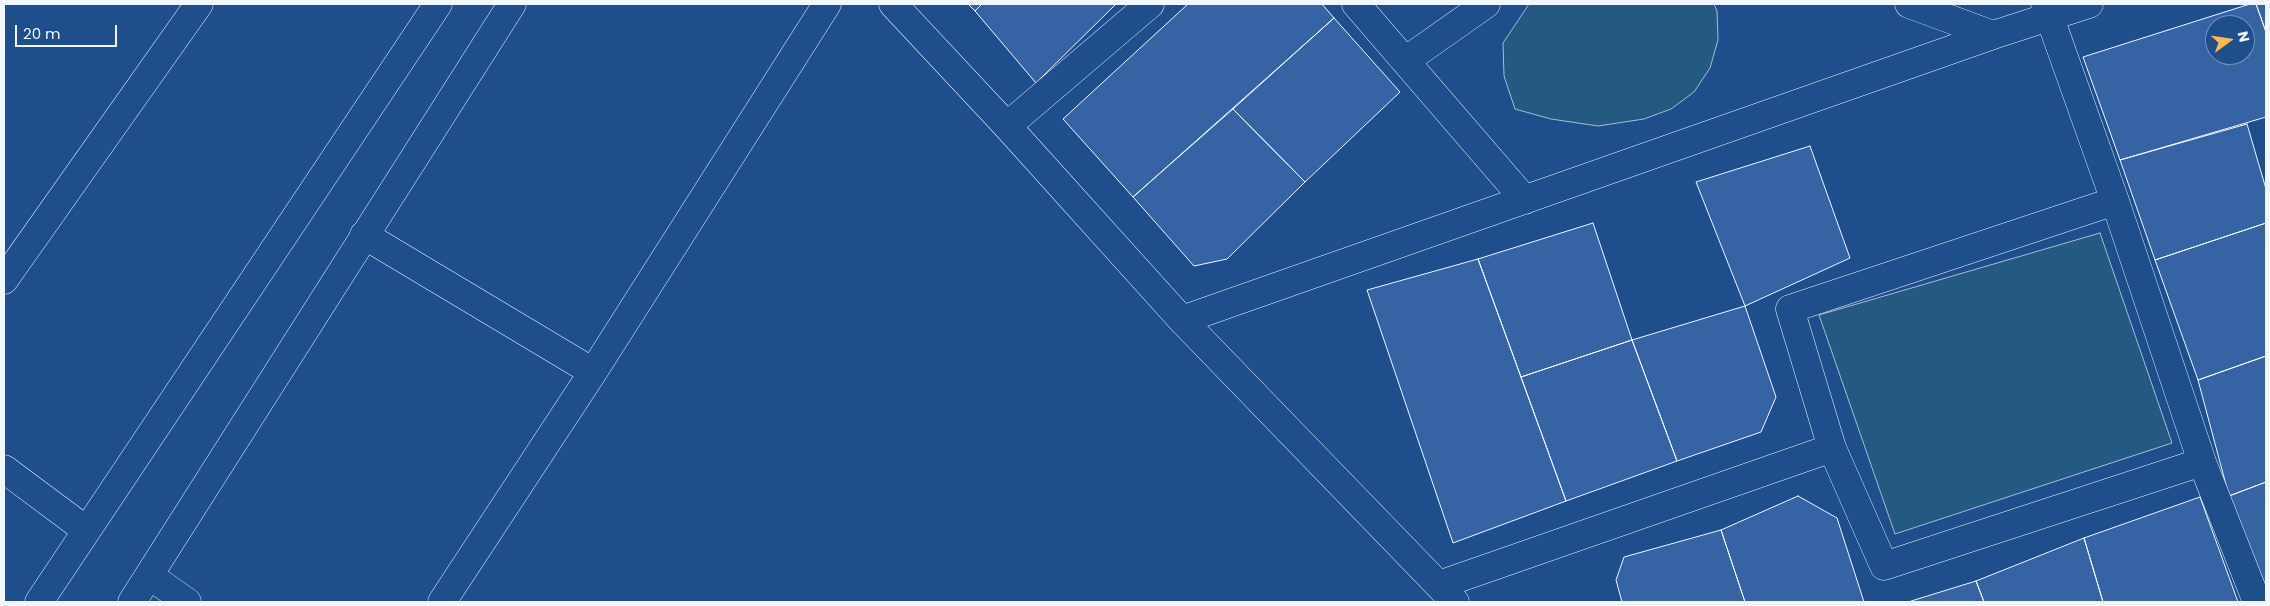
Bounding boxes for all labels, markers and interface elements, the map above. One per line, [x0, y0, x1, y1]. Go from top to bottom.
scale bar [18, 15, 120, 47]
north arrow [2205, 15, 2255, 65]
text: 20 m [23, 23, 61, 44]
text: N [2233, 29, 2255, 44]

